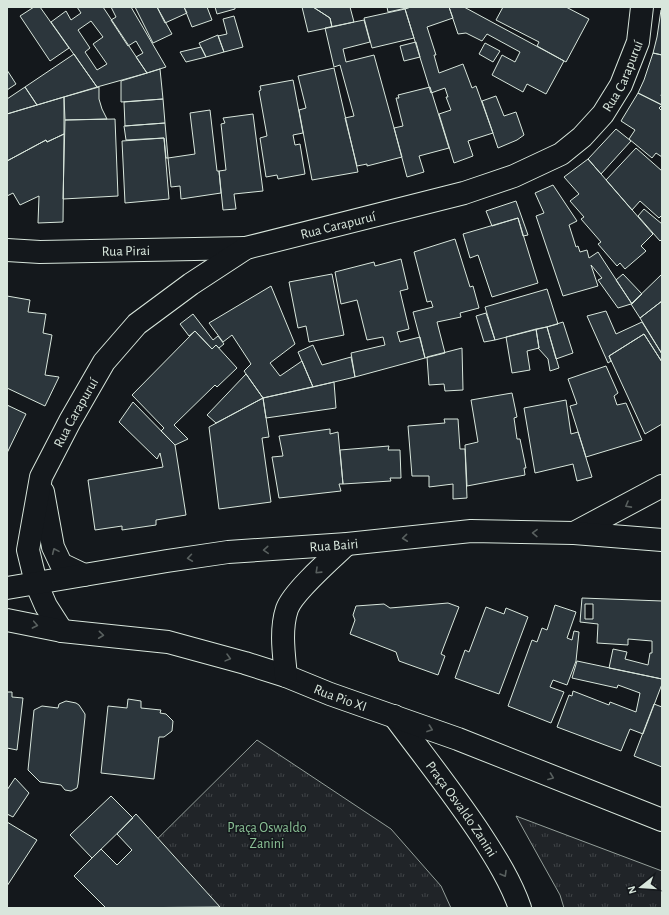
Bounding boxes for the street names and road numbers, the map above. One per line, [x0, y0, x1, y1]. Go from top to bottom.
street label: Rua Carapuruí [600, 38, 646, 114]
street label: Rua Carapuruí [299, 209, 378, 242]
street label: Rua Pirai [102, 244, 150, 259]
street label: Rua Carapuruí [52, 375, 102, 450]
street label: Rua Bairi [309, 537, 359, 555]
street label: Rua Pio XI [312, 682, 368, 714]
street label: Praça Osvaldo Zanini [423, 759, 499, 860]

